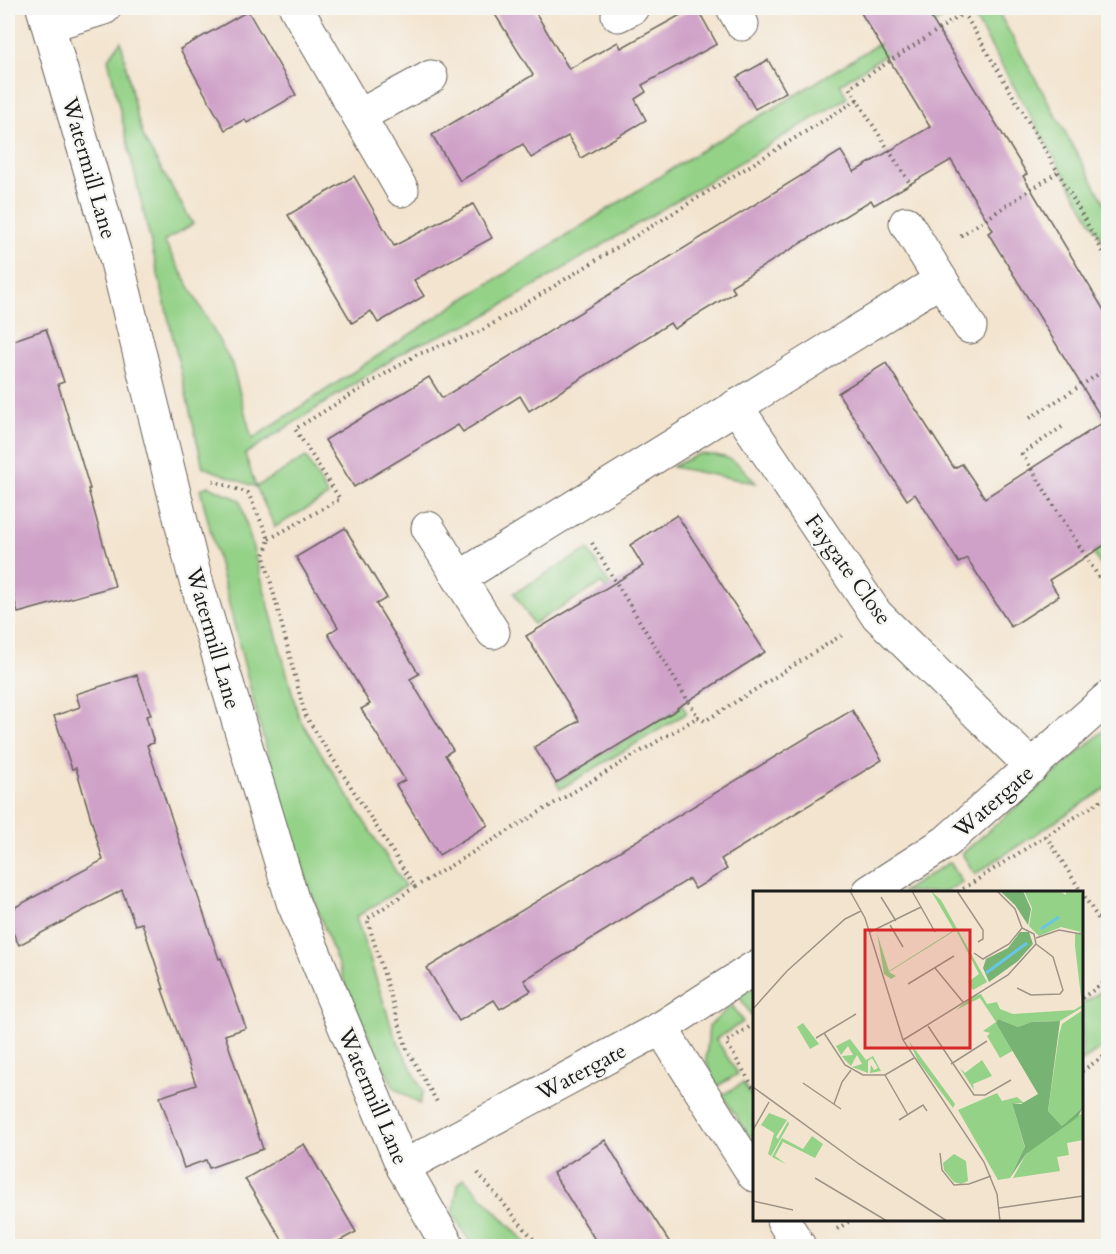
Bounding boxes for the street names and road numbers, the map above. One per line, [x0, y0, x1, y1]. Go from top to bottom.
street label: Watermill Lane [54, 93, 124, 243]
street label: Faygate Close [798, 508, 899, 631]
street label: Watermill Lane [178, 563, 248, 713]
street label: Watergate [946, 758, 1040, 846]
street label: Watermill Lane [330, 1022, 415, 1169]
street label: Watergate [530, 1036, 632, 1108]

